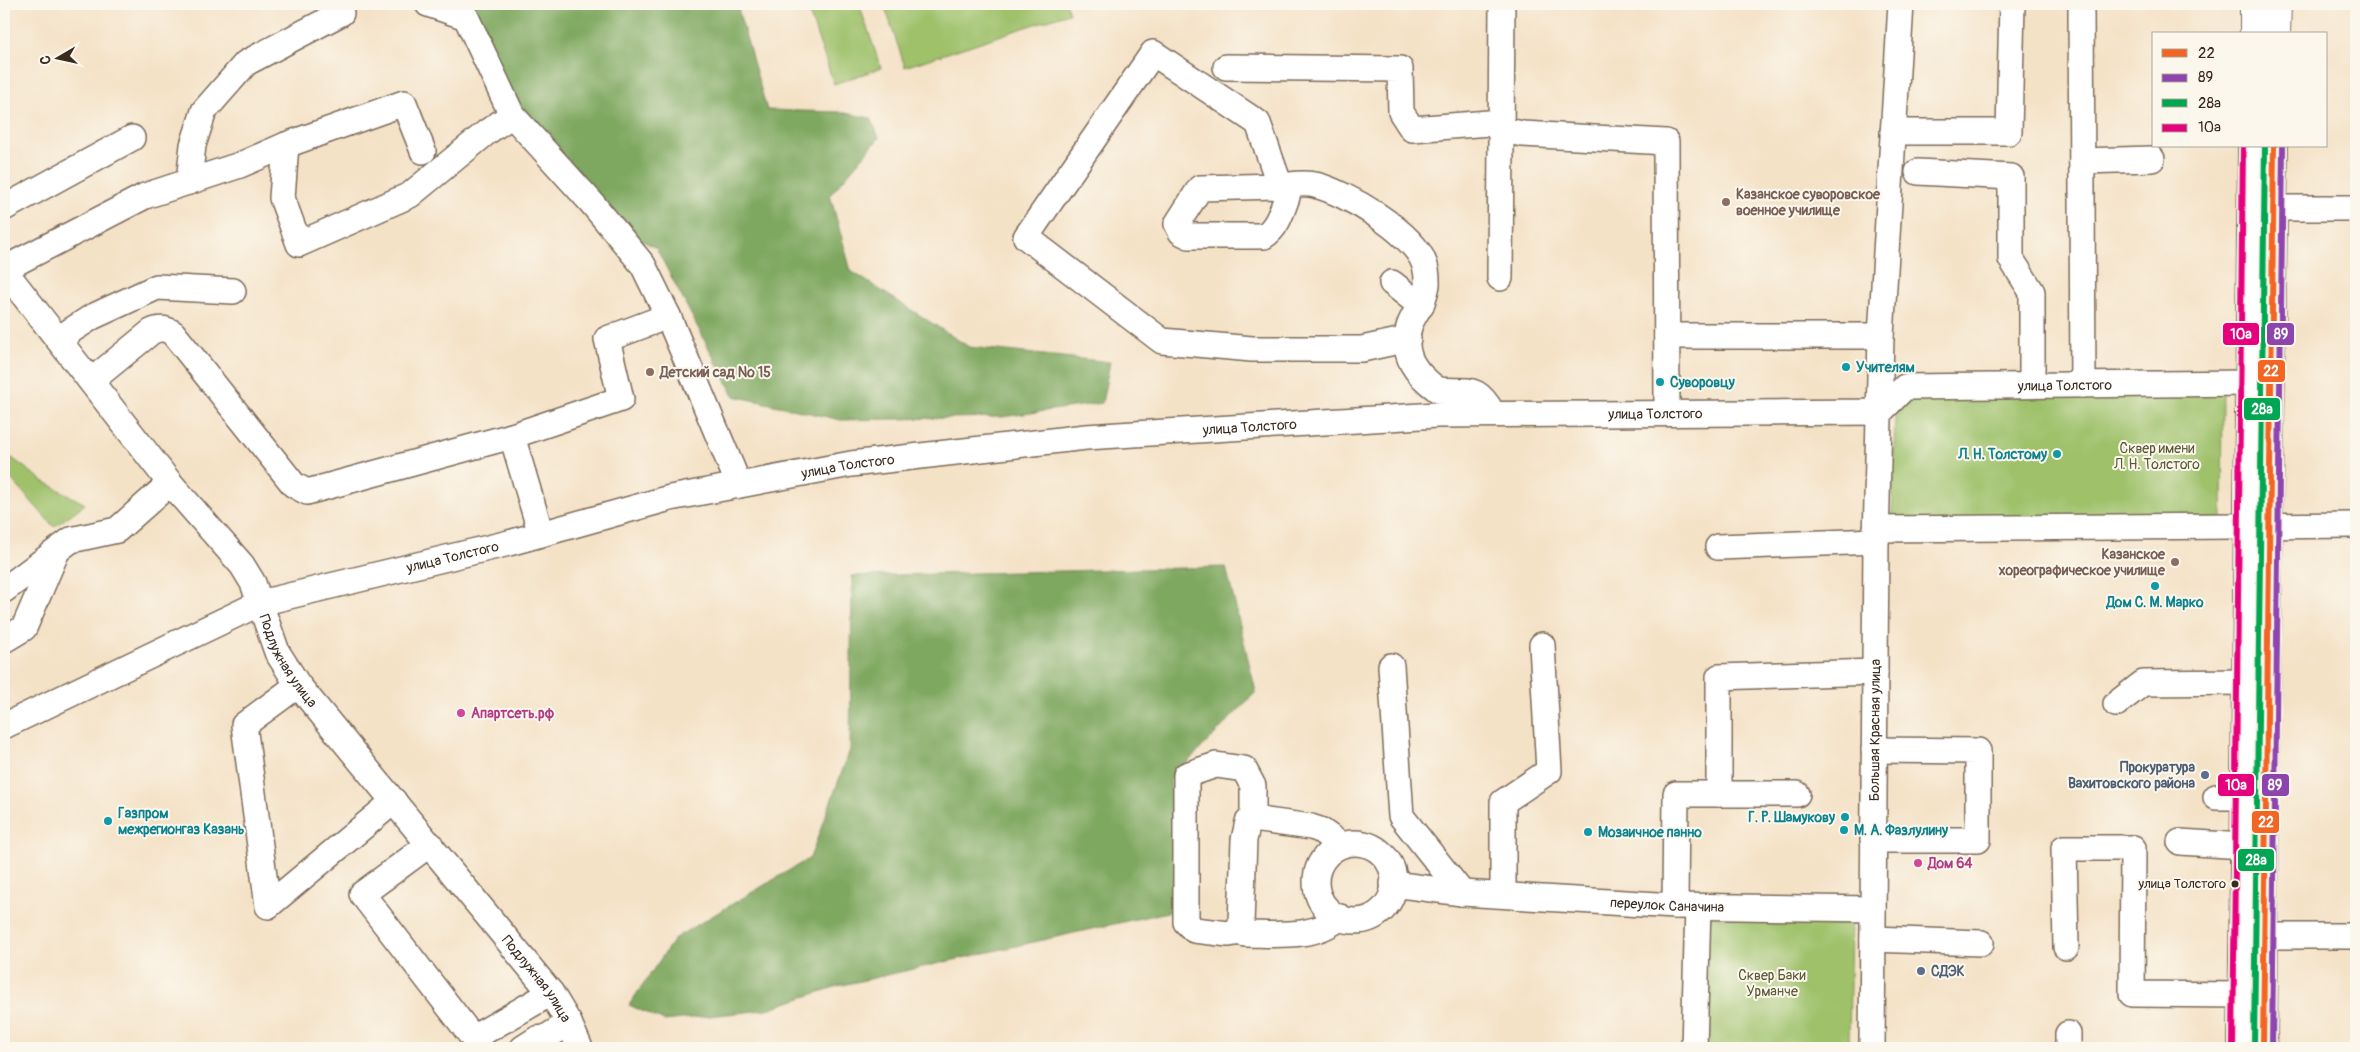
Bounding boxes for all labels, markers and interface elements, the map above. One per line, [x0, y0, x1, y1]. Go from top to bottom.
north arrow [32, 32, 82, 82]
legend [2152, 32, 2328, 148]
text: 22 [2198, 44, 2215, 63]
text: С [37, 54, 55, 66]
text: 89 [2198, 68, 2213, 87]
text: 28a [2198, 94, 2221, 113]
text: 10а [2198, 118, 2221, 137]
place label: Казанское суворовское военное училище [1736, 186, 1881, 219]
marker: Казанское суворовское военное училище [1720, 196, 1732, 208]
line badge: 10а [2222, 322, 2260, 346]
line badge: 89 [2266, 322, 2295, 346]
text: 10а [2230, 326, 2252, 343]
text: 89 [2274, 326, 2288, 343]
place label: Учителям [1856, 359, 1915, 376]
line badge: 22 [2257, 359, 2286, 383]
marker: Учителям [1840, 361, 1852, 373]
text: 22 [2263, 363, 2279, 380]
place label: Детский сад № 15 [659, 364, 771, 381]
marker: Детский сад № 15 [644, 366, 656, 378]
place label: Суворовцу [1670, 374, 1735, 391]
marker: Суворовцу [1654, 376, 1666, 388]
street label: улица Толстого [2017, 376, 2113, 394]
line badge: 28a [2243, 397, 2281, 421]
text: 28a [2251, 401, 2273, 418]
street label: улица Толстого [1607, 405, 1703, 422]
street label: улица Толстого [1201, 415, 1298, 438]
park label: Сквер имени Л. Н. Толстого [2113, 440, 2200, 473]
place label: Л. Н. Толстому [1957, 446, 2047, 463]
marker: Л. Н. Толстому [2051, 448, 2063, 460]
street label: улица Толстого [799, 451, 896, 482]
street label: улица Толстого [404, 537, 501, 576]
place label: Казанское хореографическое училище [1998, 546, 2166, 579]
marker: Казанское хореографическое училище [2169, 556, 2181, 568]
marker: Дом С. М. Марко [2149, 580, 2161, 592]
place label: Дом С. М. Марко [2105, 594, 2204, 611]
street label: Подлужная улица [256, 612, 321, 710]
street label: Большая Красная улица [1865, 659, 1884, 801]
place label: Апартсеть.рф [471, 705, 554, 722]
marker: Апартсеть.рф [455, 707, 467, 719]
place label: Прокуратура Вахитовского района [2068, 759, 2195, 792]
marker: Прокуратура Вахитовского района [2199, 769, 2211, 781]
line badge: 10а [2217, 773, 2255, 797]
line badge: 89 [2261, 773, 2290, 797]
text: 10а [2225, 777, 2247, 794]
text: 89 [2268, 777, 2282, 794]
place label: Газпром межрегионгаз Казань [118, 805, 244, 838]
place label: Г. Р. Шамукову [1748, 809, 1835, 826]
line badge: 22 [2251, 810, 2280, 834]
marker: Г. Р. Шамукову [1839, 811, 1851, 823]
text: 22 [2258, 814, 2274, 831]
marker: Газпром межрегионгаз Казань [102, 815, 114, 827]
place label: М. А. Фазлулину [1854, 822, 1948, 839]
place label: Мозаичное панно [1598, 824, 1702, 841]
marker: М. А. Фазлулину [1838, 824, 1850, 836]
marker: Мозаичное панно [1582, 826, 1594, 838]
line badge: 28a [2237, 848, 2275, 872]
text: 28a [2245, 852, 2267, 869]
place label: Дом 64 [1927, 855, 1973, 872]
marker: Дом 64 [1912, 857, 1924, 869]
place label: улица Толстого [2138, 876, 2226, 892]
marker: улица Толстого [2230, 879, 2240, 889]
street label: переулок Саначина [1610, 894, 1724, 915]
street label: Подлужная улица [498, 932, 575, 1025]
place label: СДЭК [1931, 963, 1965, 980]
marker: СДЭК [1915, 965, 1927, 977]
park label: Сквер Баки Урманче [1738, 967, 1806, 1000]

